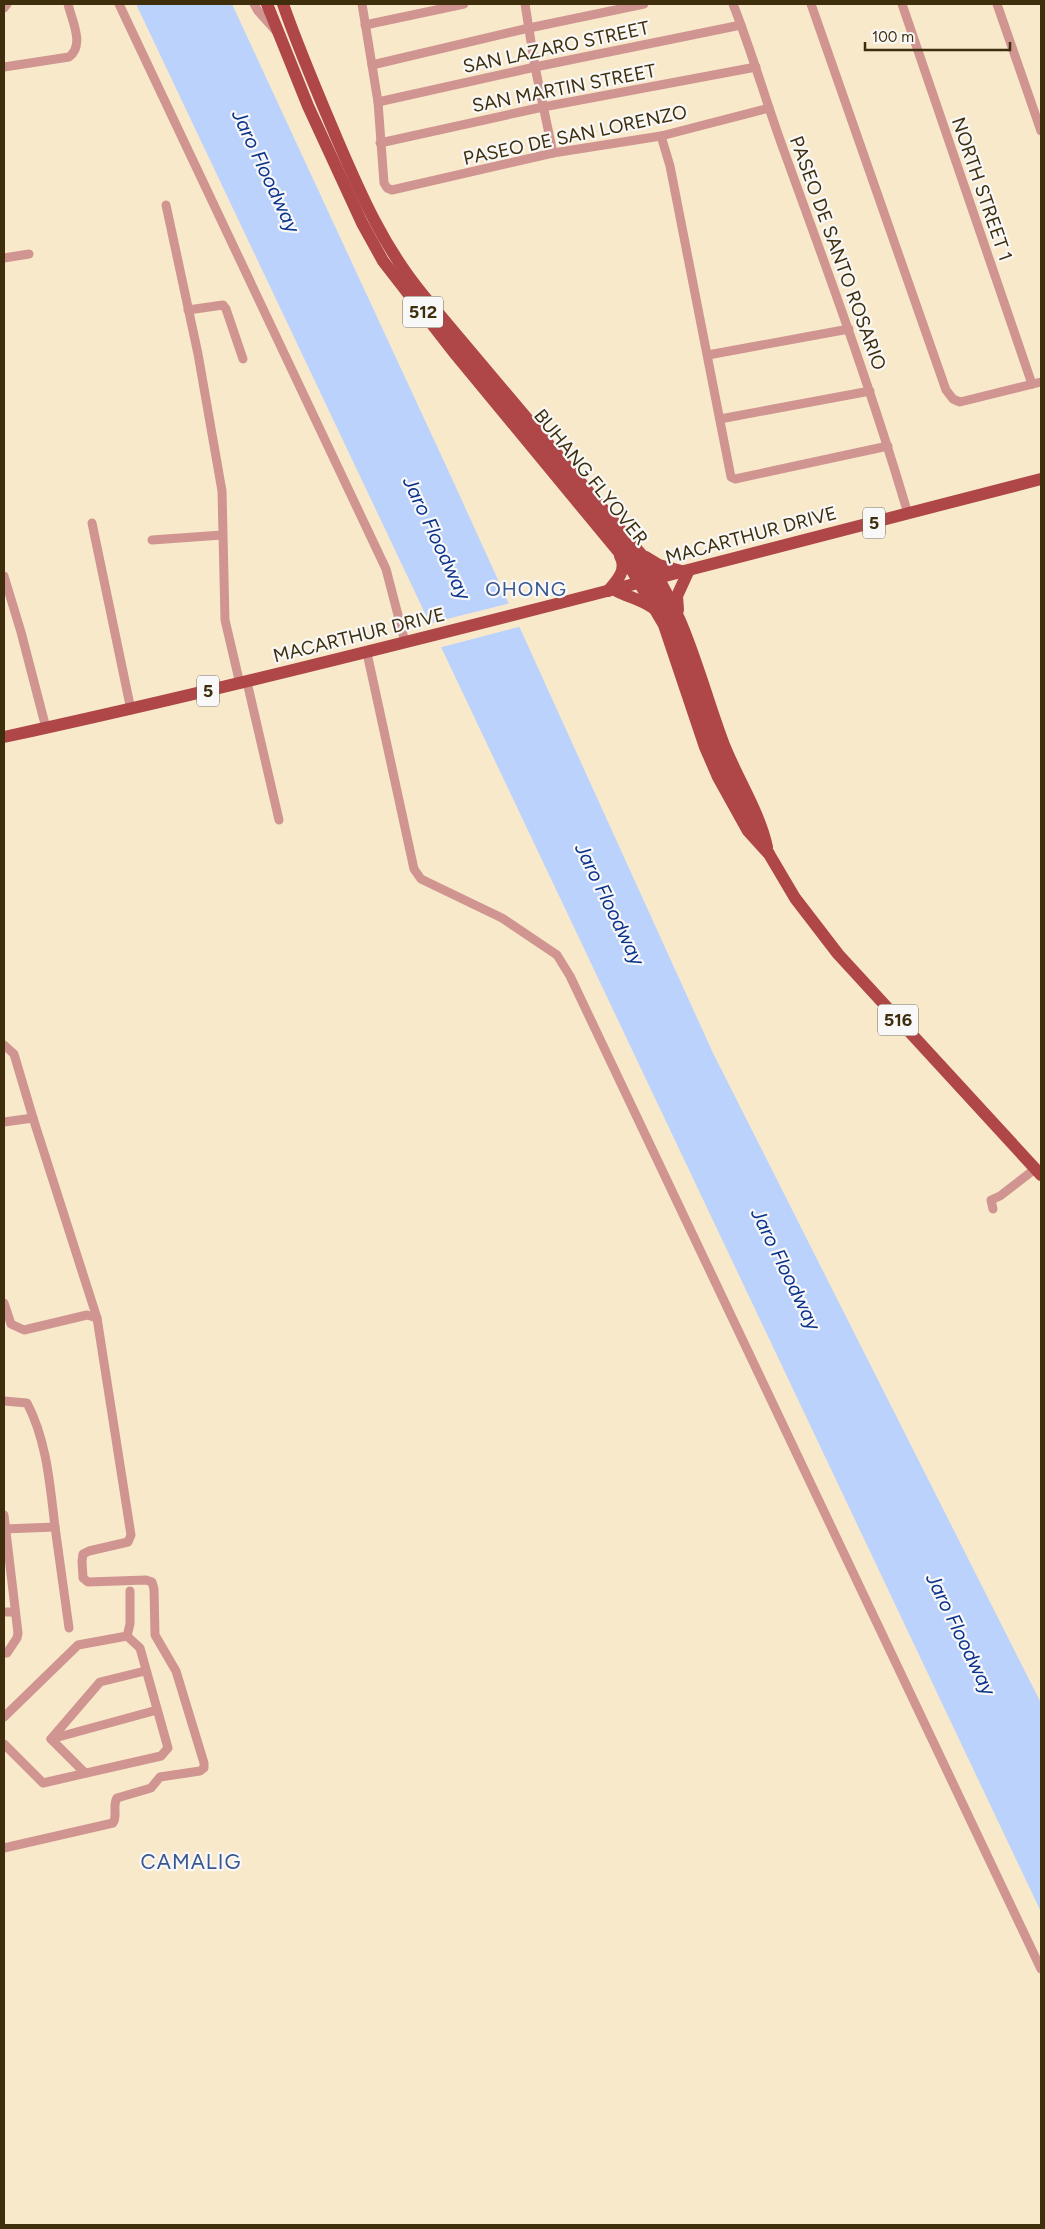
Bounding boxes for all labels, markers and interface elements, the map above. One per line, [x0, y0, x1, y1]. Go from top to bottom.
street label: SAN LAZARO STREET [461, 16, 652, 78]
scale bar [865, 20, 1010, 52]
text: 100 m [872, 28, 914, 46]
street label: SAN MARTIN STREET [470, 59, 658, 117]
street label: PASEO DE SAN LORENZO [461, 100, 689, 170]
water label: Jaro Floodway [227, 105, 306, 238]
street label: NORTH STREET 1 [947, 114, 1017, 264]
street label: PASEO DE SANTO ROSARIO [785, 133, 891, 373]
road number: 512 [403, 296, 443, 328]
street label: BUHANG FLYOVER [529, 404, 653, 550]
water label: Jaro Floodway [398, 472, 477, 605]
street label: MACARTHUR DRIVE [663, 501, 839, 569]
road number: 5 [863, 508, 885, 538]
district label: OHONG [485, 577, 567, 601]
street label: MACARTHUR DRIVE [271, 603, 447, 667]
road number: 5 [197, 676, 219, 706]
water label: Jaro Floodway [570, 838, 651, 971]
road number: 516 [878, 1004, 918, 1036]
water label: Jaro Floodway [746, 1203, 827, 1336]
water label: Jaro Floodway [921, 1568, 1002, 1701]
district label: CAMALIG [141, 1849, 241, 1874]

